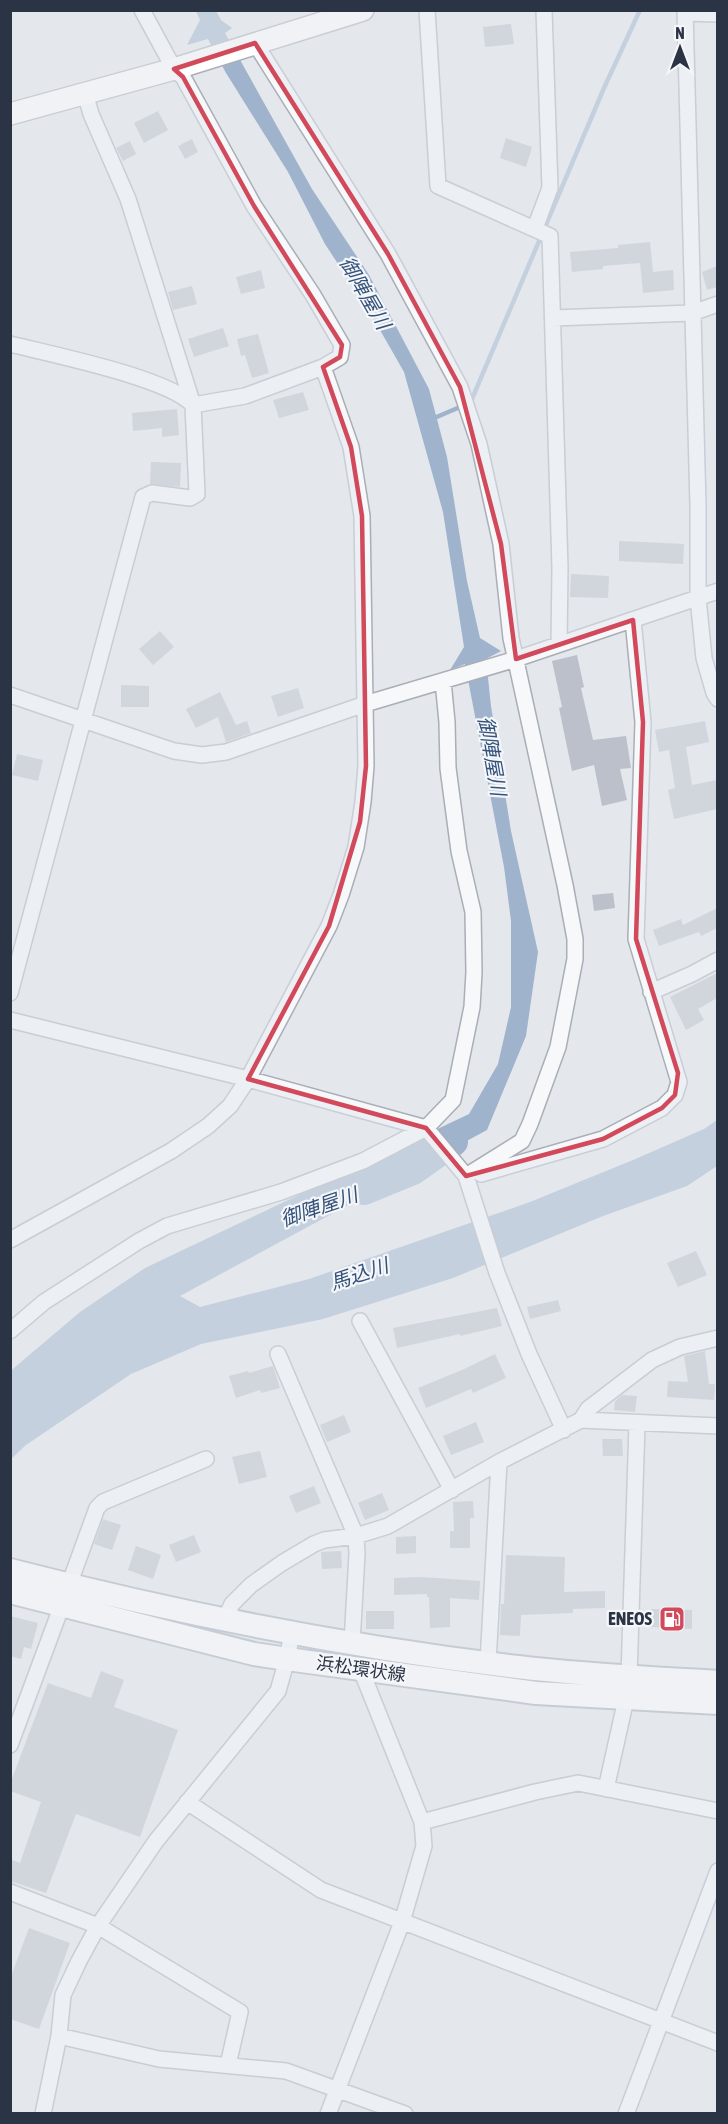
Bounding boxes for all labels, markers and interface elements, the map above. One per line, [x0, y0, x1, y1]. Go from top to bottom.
north arrow [650, 18, 710, 78]
text: N [675, 24, 685, 42]
water label: 御陣屋川 [335, 252, 396, 335]
water label: 御陣屋川 [474, 715, 511, 799]
water label: 御陣屋川 [277, 1182, 362, 1230]
water label: 馬込川 [327, 1253, 393, 1294]
fuel station icon: ENEOS [657, 1604, 687, 1634]
place label: ENEOS [608, 1608, 652, 1629]
street label: 浜松環状線 [315, 1652, 407, 1685]

